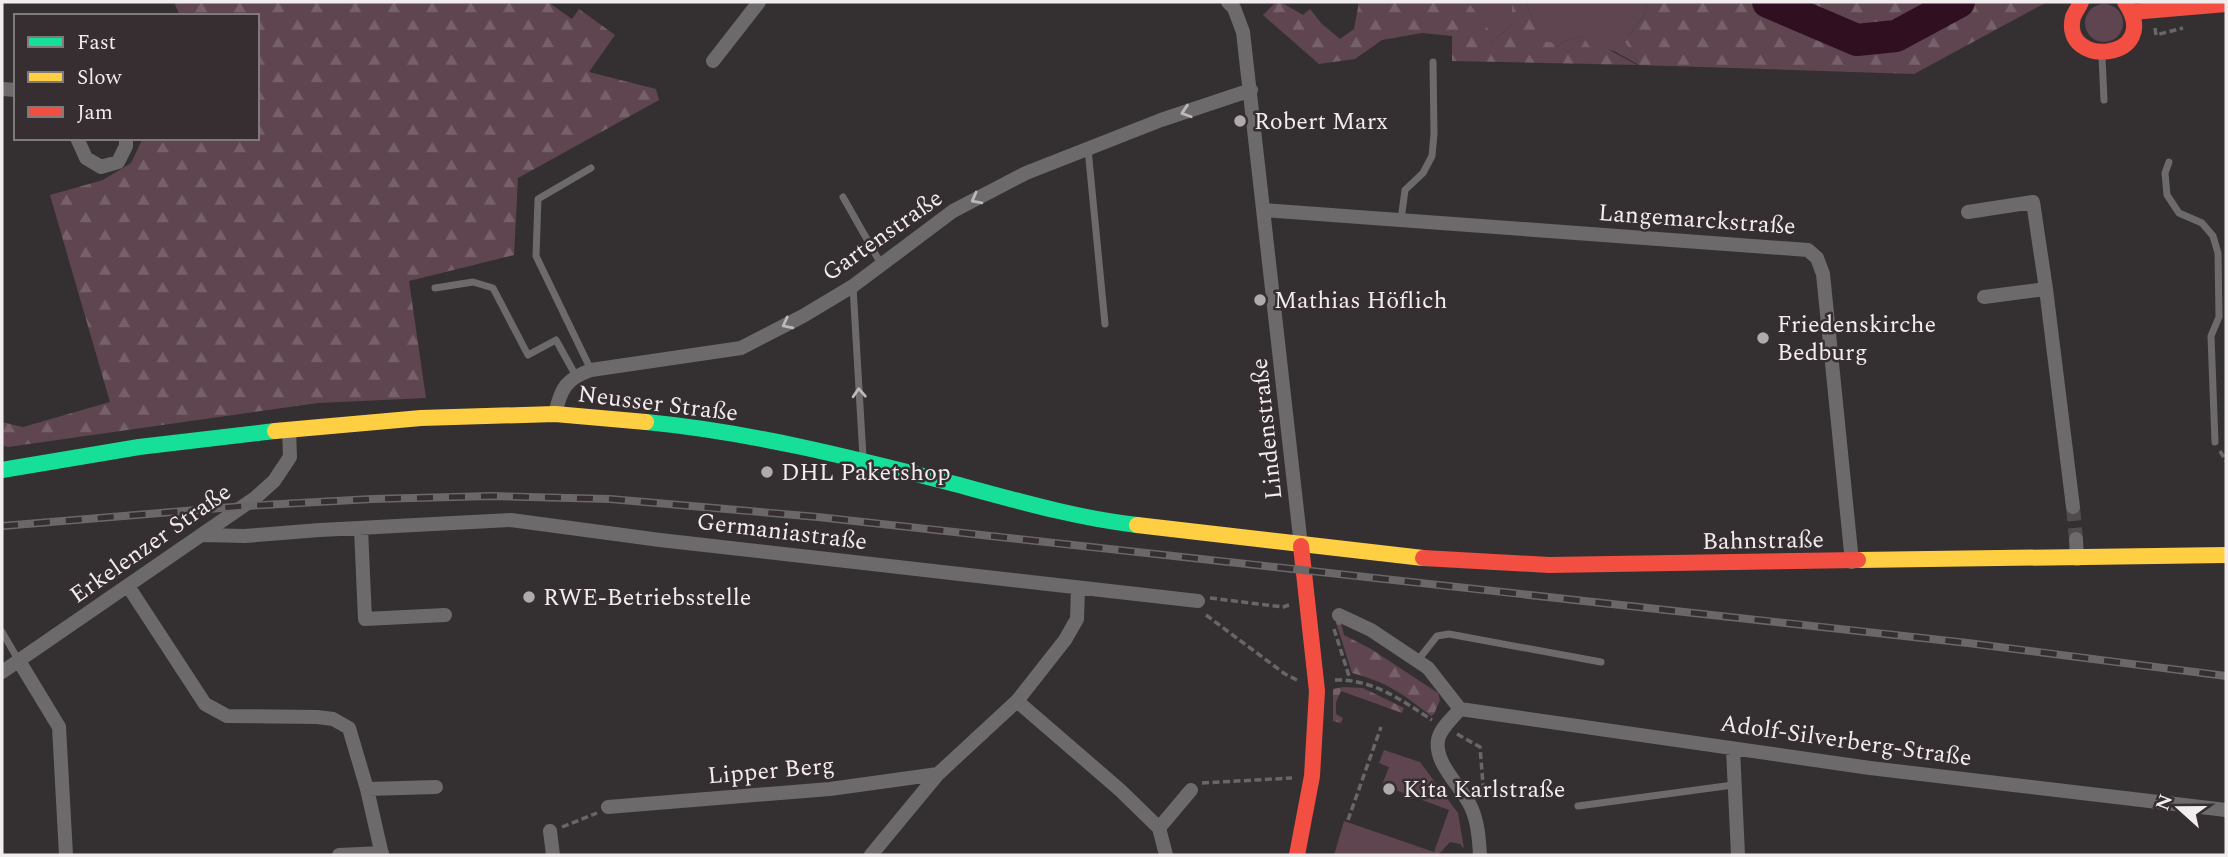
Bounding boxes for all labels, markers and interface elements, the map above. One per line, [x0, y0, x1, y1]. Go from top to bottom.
legend [14, 14, 259, 140]
text: Fast [77, 27, 116, 59]
text: Slow [77, 62, 123, 94]
text: Jam [77, 97, 113, 129]
one-way arrow [1180, 104, 1193, 118]
place label: Robert Marx [1254, 104, 1388, 140]
marker: Robert Marx [1232, 113, 1248, 129]
street label: Gartenstraße [815, 181, 950, 291]
one-way arrow [971, 191, 984, 204]
street label: Langemarckstraße [1597, 195, 1797, 245]
place label: Mathias Höflich [1274, 283, 1447, 319]
marker: Mathias Höflich [1252, 292, 1268, 308]
place label: Friedenskirche Bedburg [1777, 307, 1936, 371]
one-way arrow [782, 316, 794, 330]
marker: Friedenskirche Bedburg [1755, 330, 1771, 346]
street label: Lindenstraße [1242, 356, 1292, 501]
street label: Neusser Straße [576, 376, 740, 432]
one-way arrow [852, 387, 867, 398]
place label: DHL Paketshop [781, 455, 951, 491]
marker: DHL Paketshop [759, 464, 775, 480]
street label: Erkelenzer Straße [62, 475, 239, 613]
street label: Germaniastraße [695, 504, 869, 560]
street label: Bahnstraße [1702, 522, 1824, 560]
place label: RWE-Betriebsstelle [543, 580, 751, 616]
marker: RWE-Betriebsstelle [521, 589, 537, 605]
street label: Adolf-Silverberg-Straße [1718, 706, 1974, 776]
street label: Lipper Berg [706, 748, 836, 794]
place label: Kita Karlstraße [1403, 772, 1565, 808]
north arrow [2144, 773, 2214, 843]
marker: Kita Karlstraße [1381, 781, 1397, 797]
text: N [2148, 790, 2181, 815]

